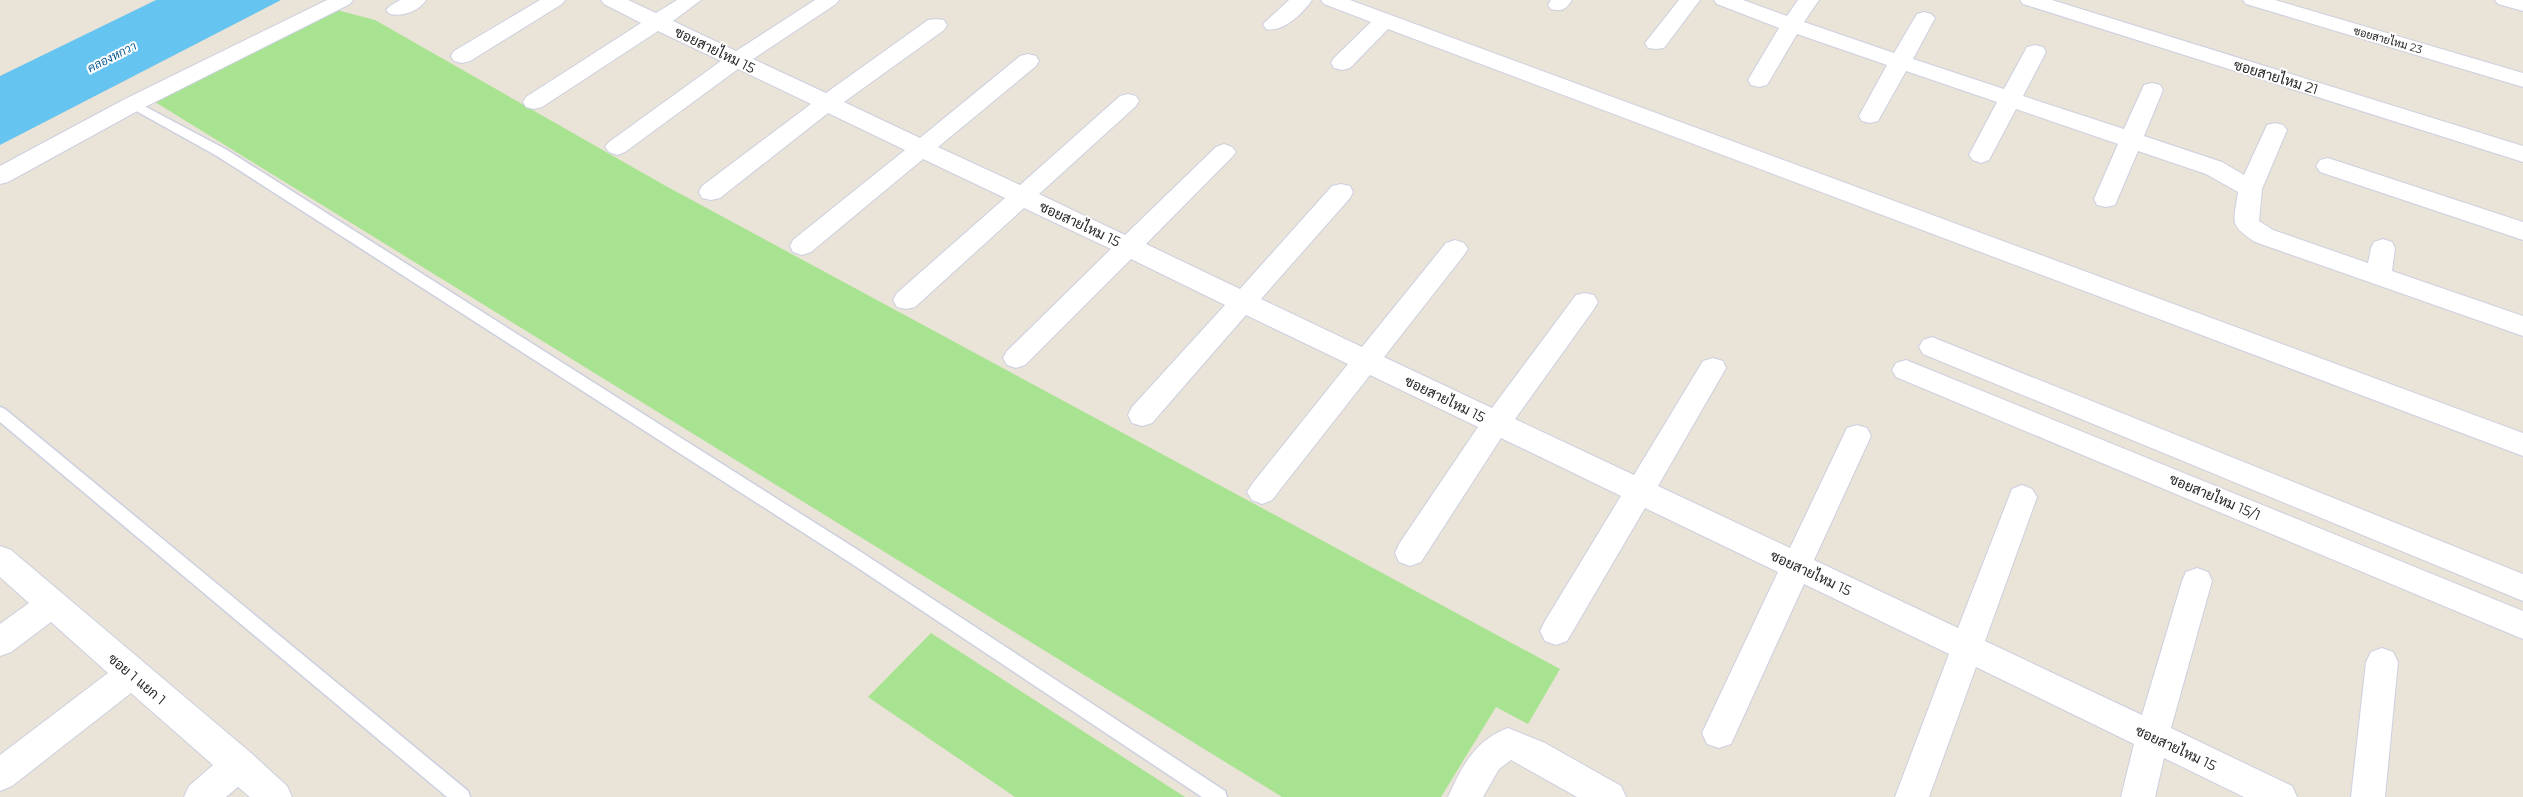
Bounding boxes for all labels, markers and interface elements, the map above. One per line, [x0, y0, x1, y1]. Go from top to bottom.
street label: ซอยสายไหม 15 [672, 23, 758, 77]
street label: ซอยสายไหม 23 [2352, 23, 2424, 57]
water label: คลองหกวา [85, 38, 139, 75]
street label: ซอยสายไหม 21 [2232, 56, 2320, 98]
street label: ซอยสายไหม 15 [1037, 197, 1123, 251]
street label: ซอยสายไหม 15 [1402, 372, 1488, 426]
street label: ซอยสายไหม 15/1 [2167, 470, 2263, 524]
street label: ซอยสายไหม 15 [1768, 546, 1854, 600]
street label: ซอย 1 แยก 1 [104, 650, 170, 708]
street label: ซอยสายไหม 15 [2133, 721, 2219, 775]

